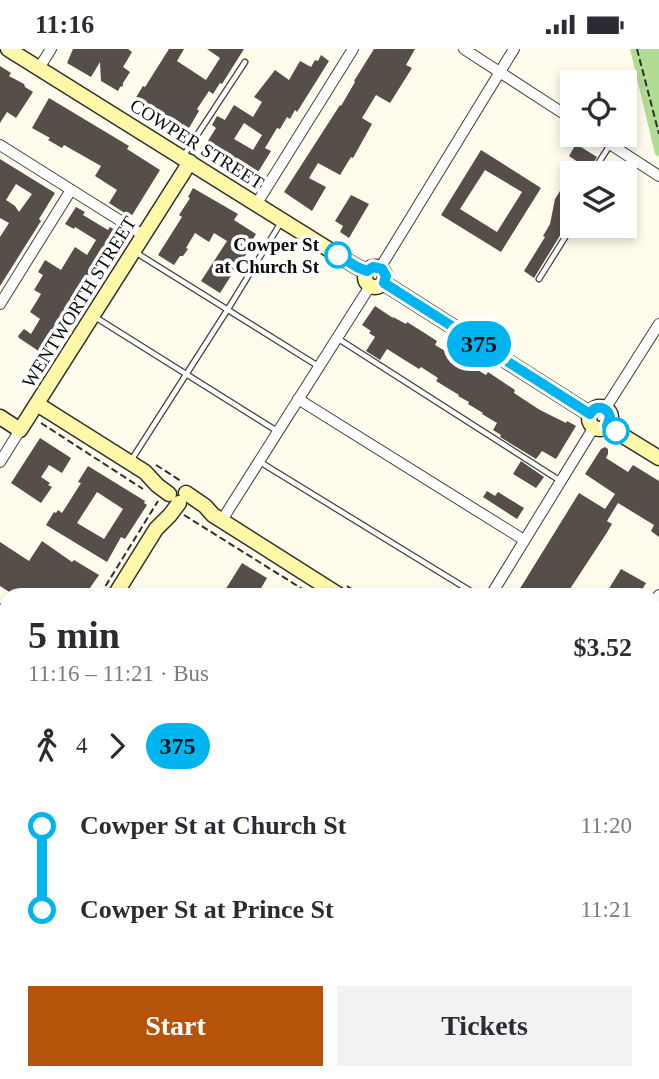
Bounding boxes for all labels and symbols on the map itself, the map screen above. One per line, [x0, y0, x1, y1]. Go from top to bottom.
street label: COWPER STREET [126, 94, 268, 194]
street label: WENTWORTH STREET [18, 212, 141, 391]
place label: Cowper St at Church St [215, 234, 320, 277]
marker: Cowper St at Church St [325, 242, 351, 268]
line badge: 375 [439, 321, 519, 367]
unlabelled marker [603, 418, 629, 444]

